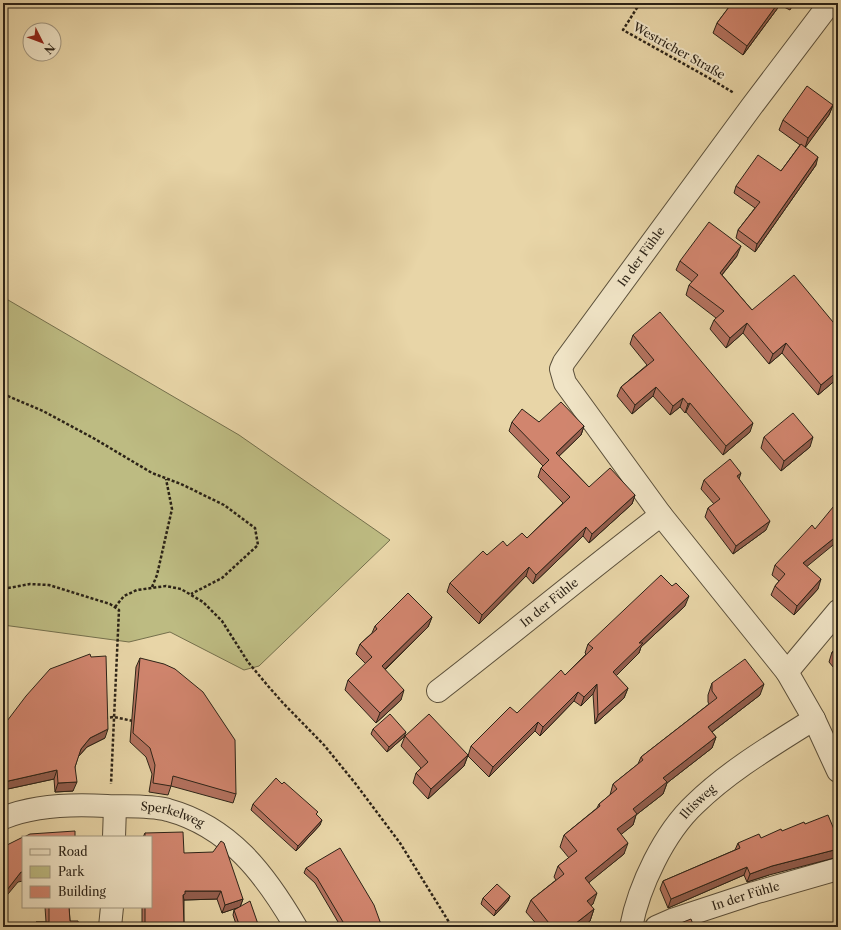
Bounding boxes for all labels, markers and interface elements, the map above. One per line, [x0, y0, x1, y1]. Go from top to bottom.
street label: Westricher Straße [630, 18, 728, 82]
north arrow [22, 22, 62, 62]
text: N [41, 40, 58, 57]
street label: In der Fühle [614, 224, 668, 289]
street label: In der Fühle [517, 575, 581, 630]
street label: Iltisweg [676, 781, 719, 822]
street label: Sperkelweg [140, 799, 208, 831]
legend [22, 836, 152, 908]
text: Road [58, 844, 88, 859]
text: Park [58, 864, 85, 879]
street label: In der Fühle [710, 878, 781, 913]
text: Building [58, 884, 106, 899]

